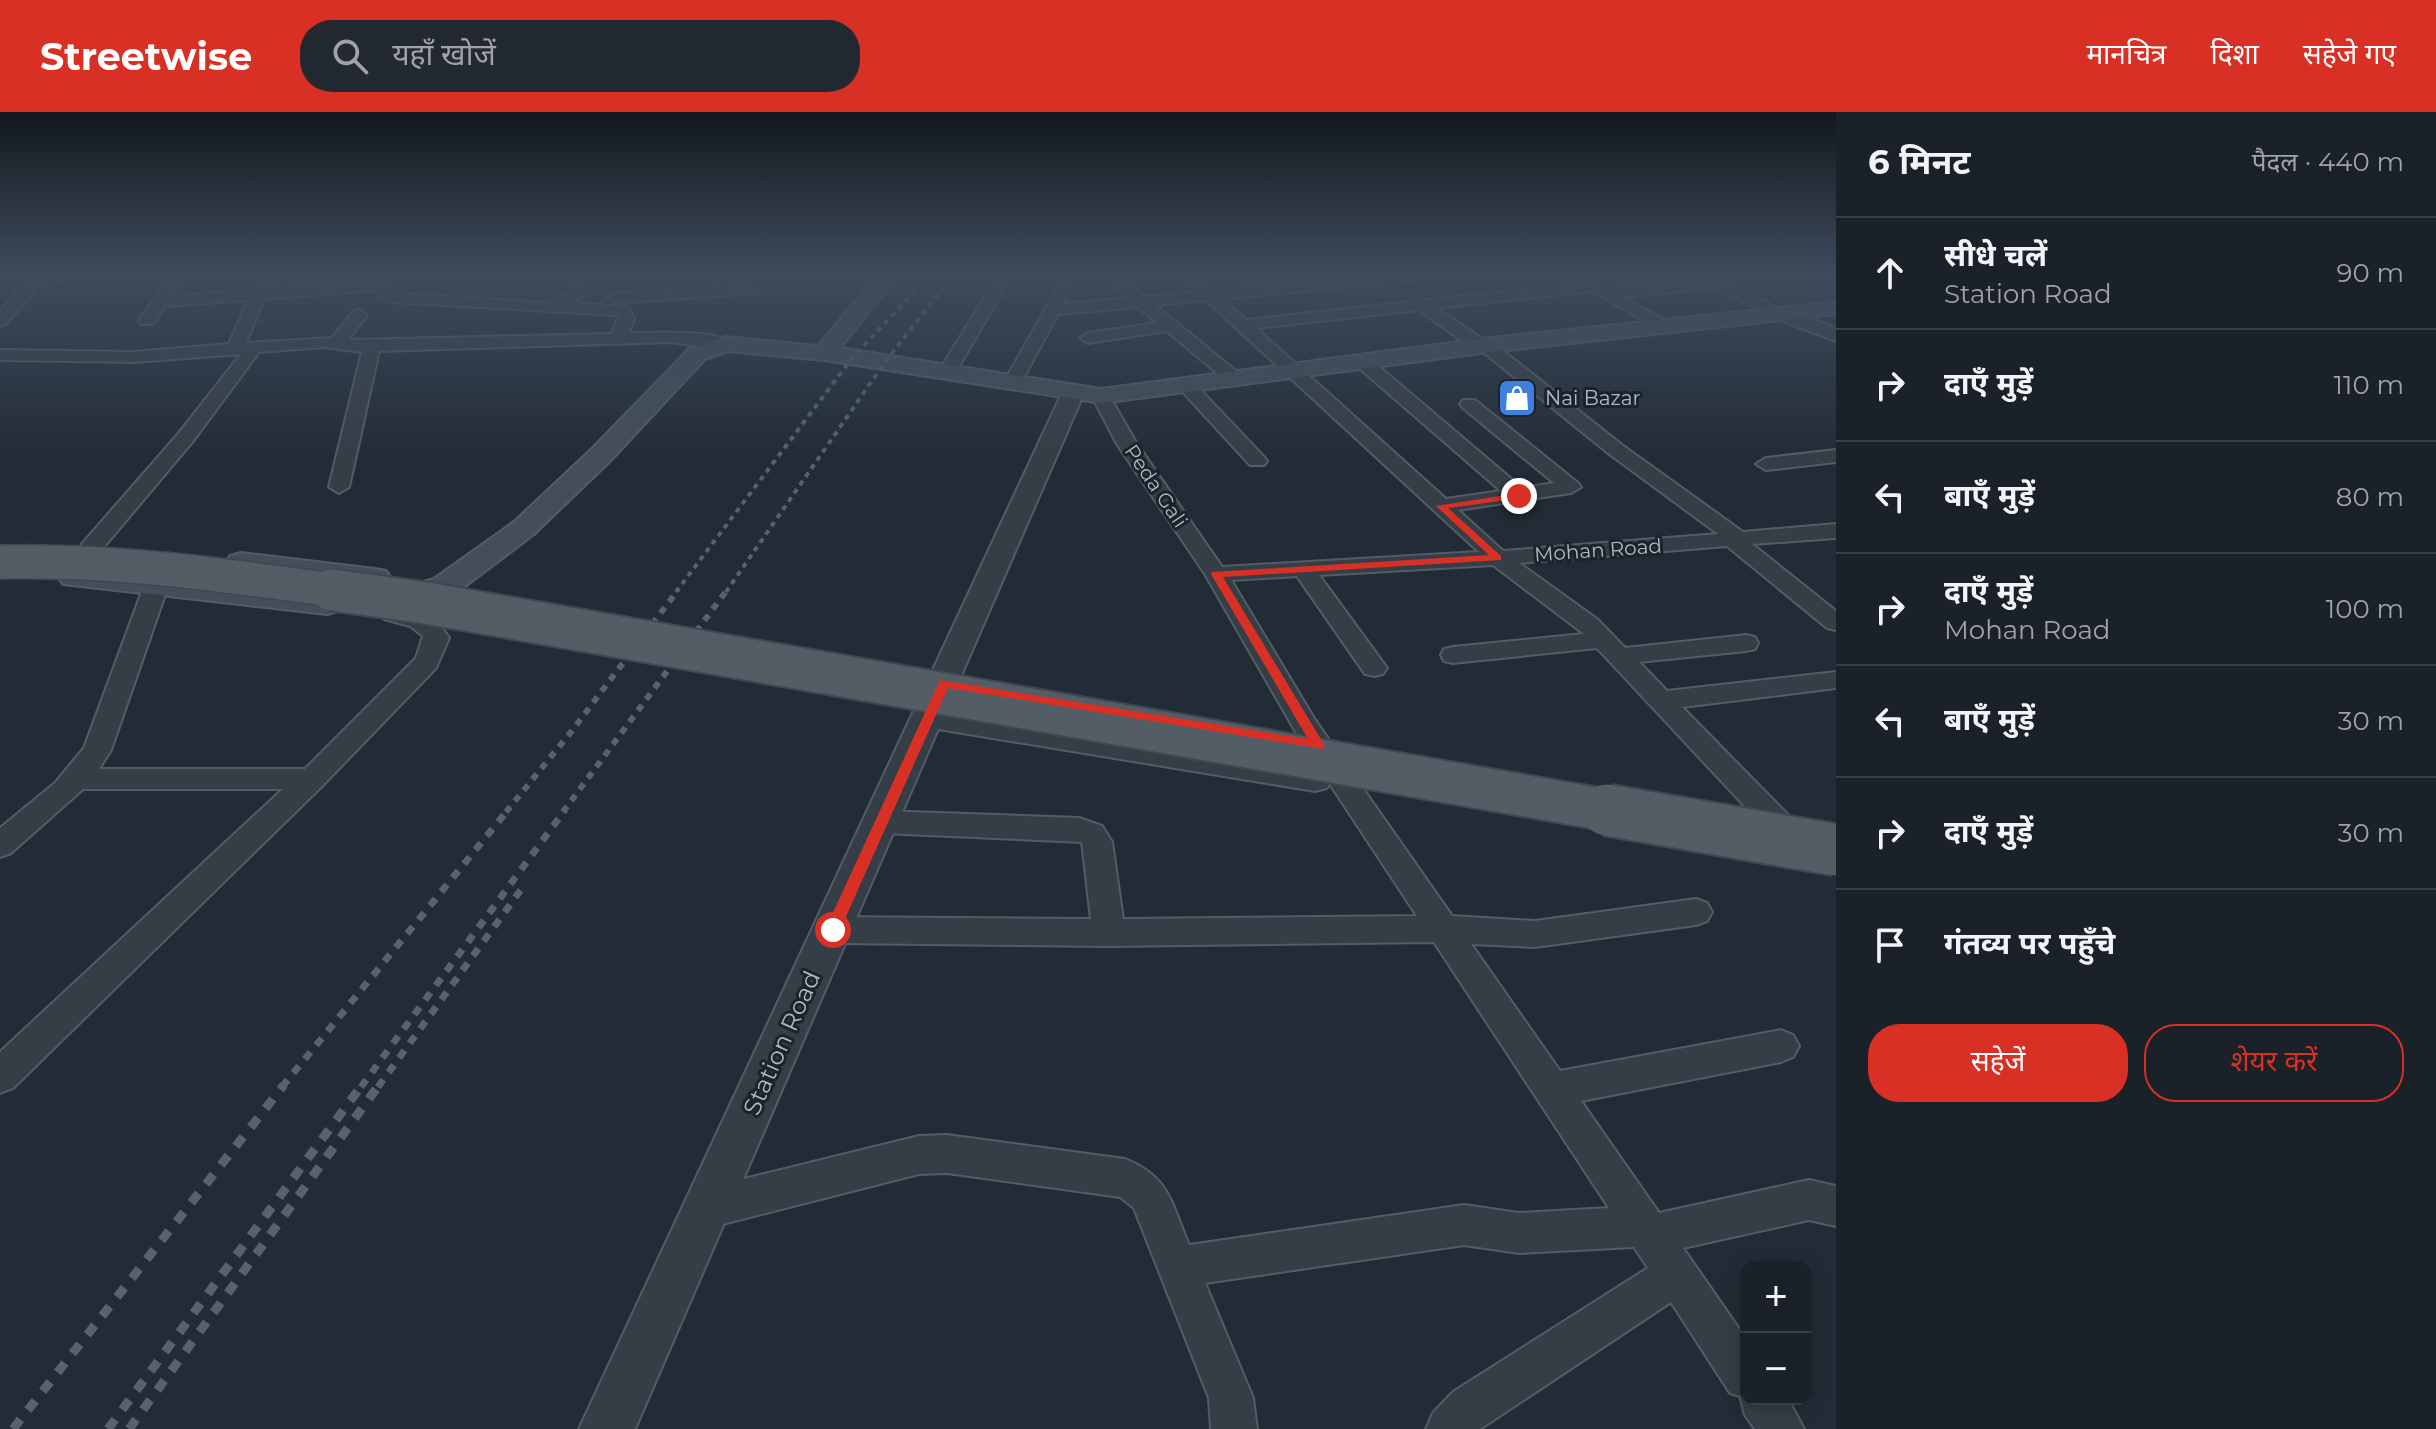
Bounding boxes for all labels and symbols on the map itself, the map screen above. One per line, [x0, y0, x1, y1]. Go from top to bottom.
shop icon: Nai Bazar [1496, 377, 1538, 419]
place label: Nai Bazar [1545, 386, 1641, 410]
street label: Peda Gali [1120, 440, 1192, 532]
route end [1501, 478, 1537, 514]
street label: Mohan Road [1533, 534, 1663, 566]
route start [815, 912, 851, 948]
street label: Station Road [737, 966, 826, 1119]

